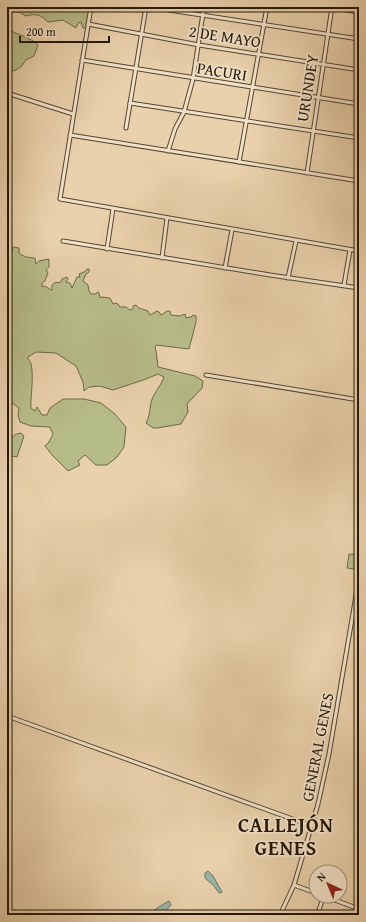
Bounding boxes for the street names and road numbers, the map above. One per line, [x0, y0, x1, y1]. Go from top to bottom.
street label: 2 DE MAYO [187, 18, 263, 54]
street label: URUNDEY [290, 52, 324, 124]
street label: PACURI [195, 55, 249, 87]
street label: GENERAL GENES [295, 690, 339, 803]

